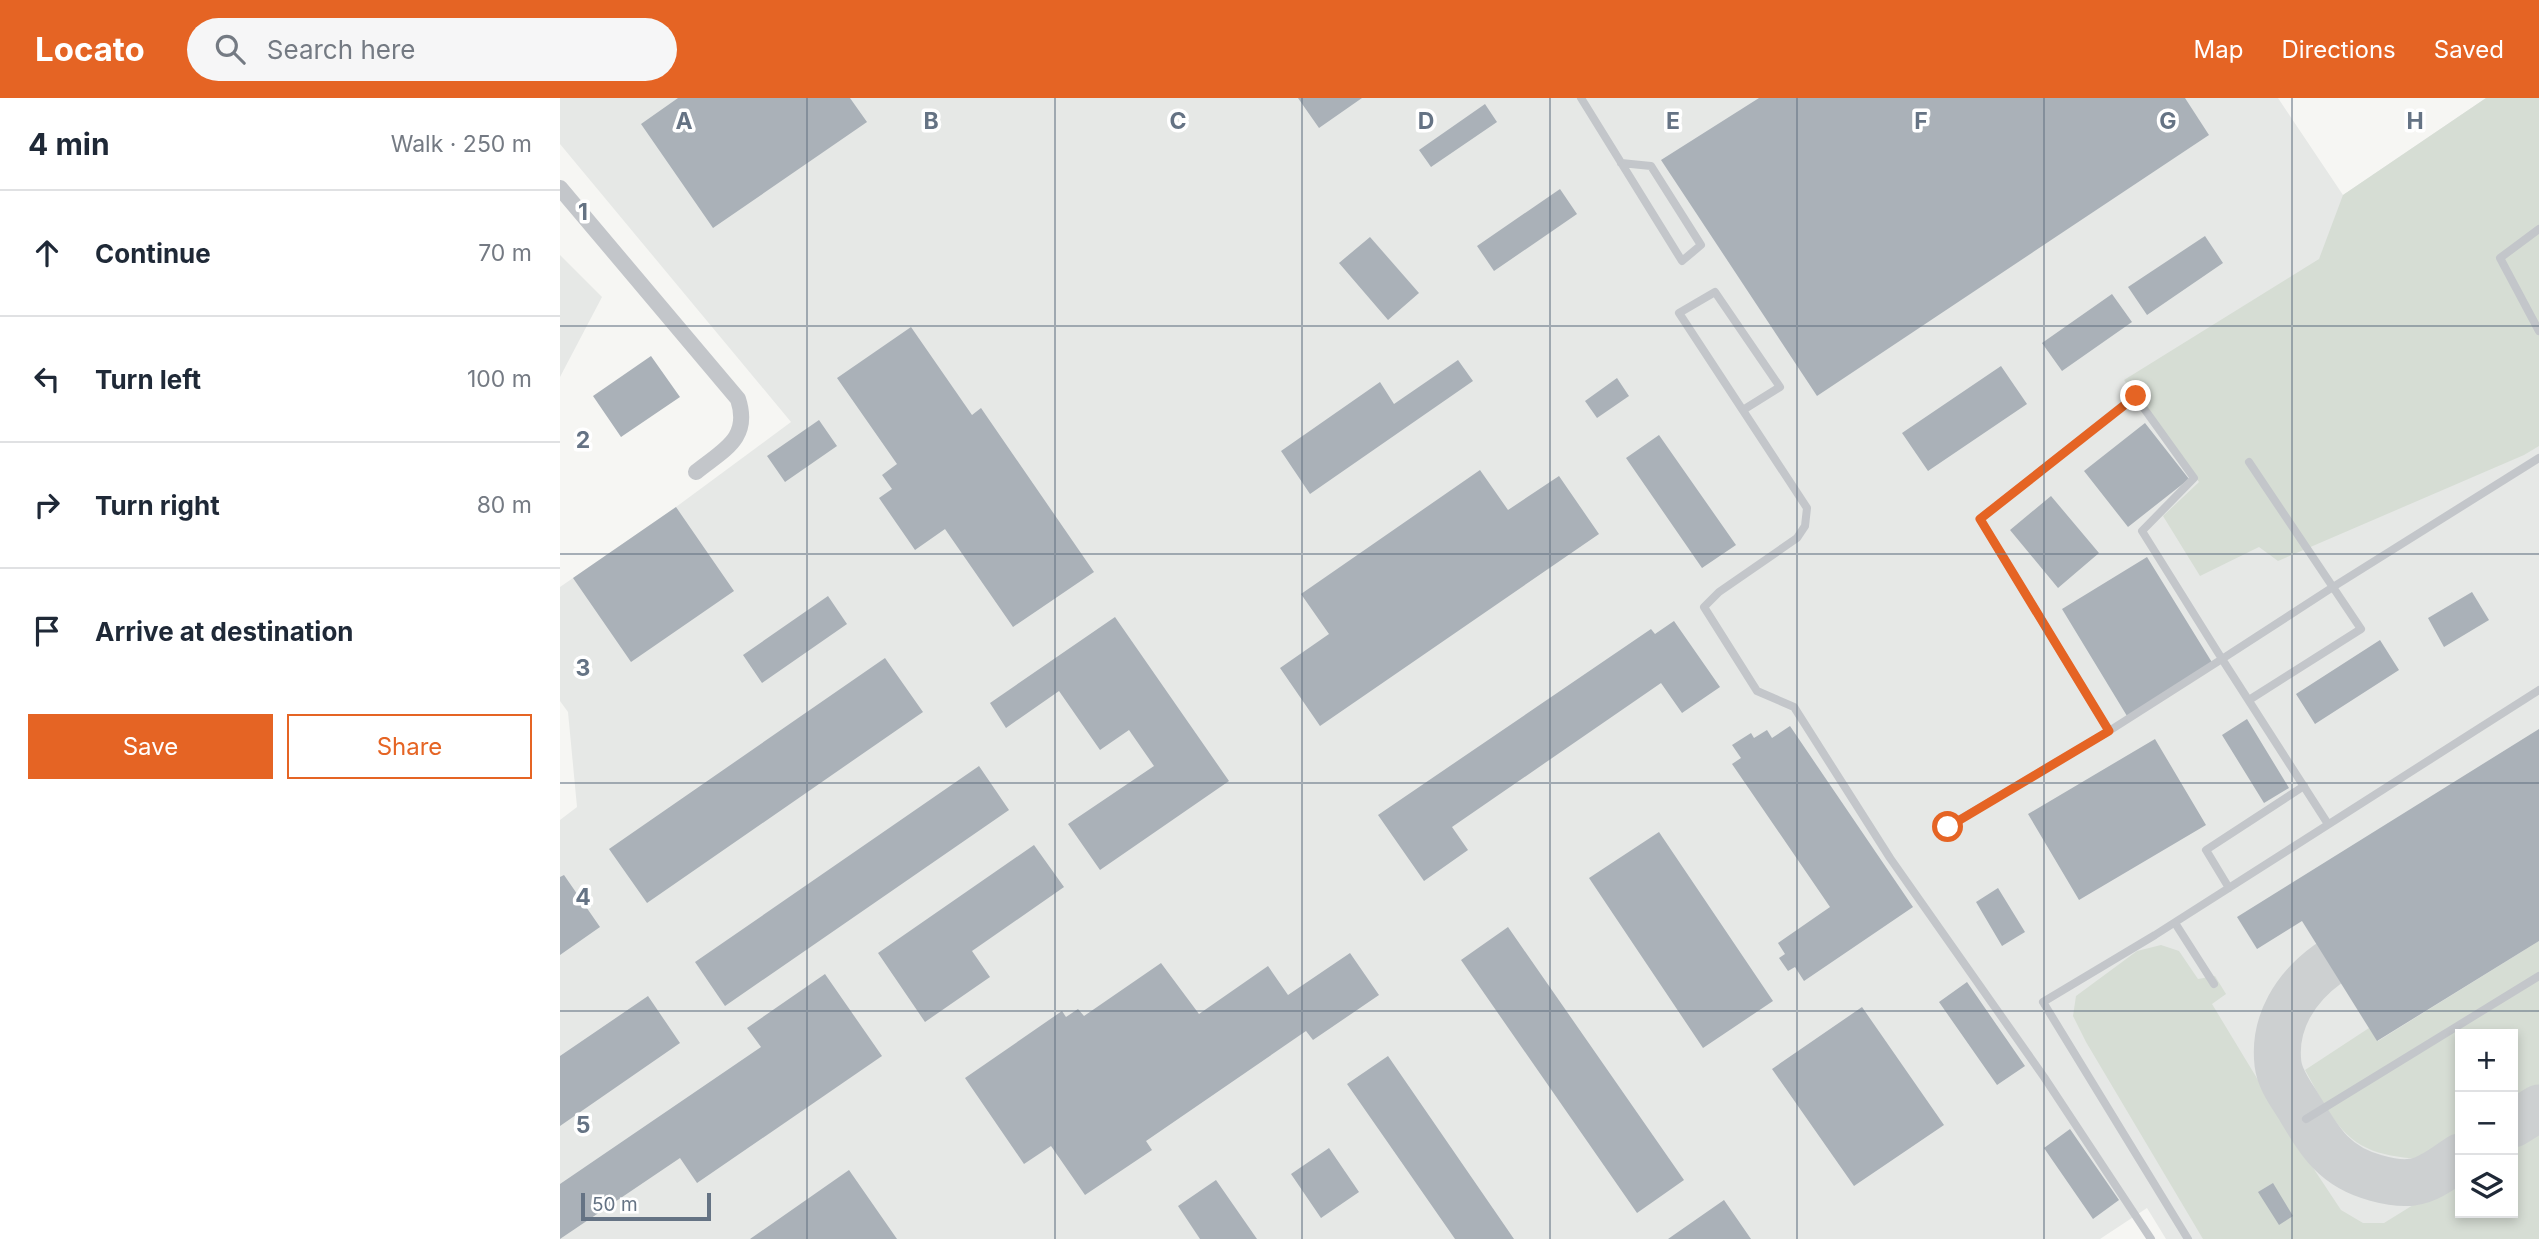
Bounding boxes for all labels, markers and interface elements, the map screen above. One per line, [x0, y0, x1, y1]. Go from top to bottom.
search box [187, 18, 677, 81]
text: Locato [35, 29, 145, 69]
icon: search [211, 30, 249, 68]
text: Search here [267, 34, 415, 65]
text: Map [2194, 35, 2243, 64]
text: Directions [2281, 35, 2396, 64]
text: Saved [2434, 35, 2504, 64]
text: A [675, 107, 693, 135]
text: B [923, 107, 939, 135]
text: C [1169, 107, 1187, 135]
text: D [1418, 107, 1434, 135]
text: E [1666, 107, 1680, 135]
text: F [1914, 107, 1928, 135]
text: G [2159, 107, 2177, 135]
text: H [2406, 107, 2424, 135]
text: 4 min [28, 126, 110, 162]
text: Walk · 250 m [391, 130, 532, 158]
text: 1 [578, 198, 588, 226]
icon: ahead [28, 234, 66, 272]
text: Continue [95, 238, 211, 269]
text: 70 m [478, 239, 532, 267]
icon: left [28, 360, 66, 398]
text: Turn left [95, 364, 201, 395]
text: 100 m [467, 365, 532, 393]
route end [2120, 380, 2151, 411]
text: 2 [576, 426, 590, 454]
icon: right [28, 486, 66, 524]
text: Turn right [95, 490, 220, 521]
text: 80 m [477, 491, 532, 519]
icon: arrive [28, 612, 66, 650]
text: Arrive at destination [95, 616, 354, 647]
text: 3 [576, 654, 590, 682]
button: Save [28, 714, 273, 779]
button: Share [287, 714, 532, 779]
route start [1932, 811, 1963, 842]
text: 4 [575, 883, 591, 911]
map controls [2455, 1029, 2518, 1218]
button: + [2455, 1029, 2518, 1092]
button: − [2455, 1092, 2518, 1155]
text: 5 [576, 1111, 590, 1139]
button: layers [2455, 1155, 2518, 1218]
scale bar [581, 1190, 710, 1222]
text: 50 m [592, 1193, 638, 1216]

